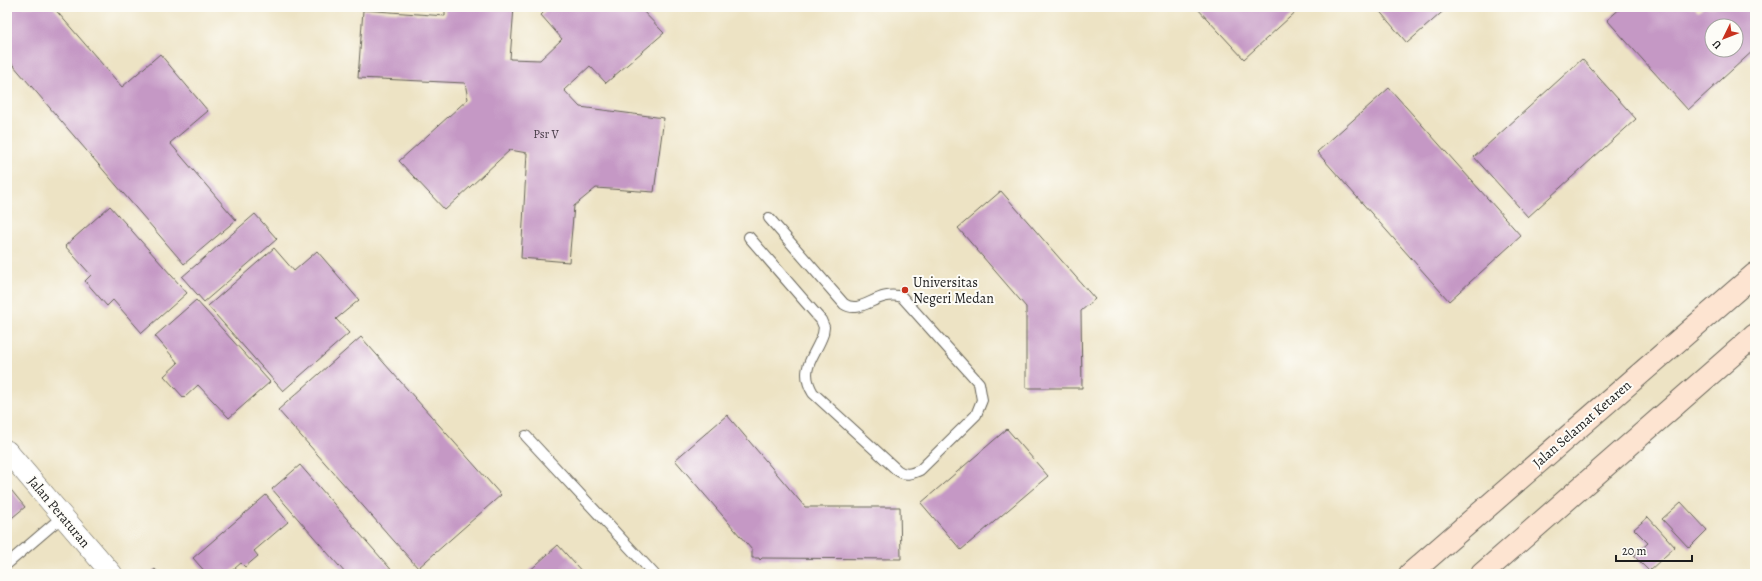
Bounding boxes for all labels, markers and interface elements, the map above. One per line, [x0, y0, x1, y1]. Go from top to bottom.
north arrow [1704, 18, 1744, 58]
text: U [1709, 36, 1725, 52]
house number: Psr V [533, 126, 560, 142]
place label: Universitas Negeri Medan [913, 273, 994, 308]
marker: Universitas Negeri Medan [900, 285, 910, 295]
street label: Jalan Selamat Ketaren [1529, 376, 1636, 472]
street label: Jalan Peraturan [24, 472, 95, 552]
scale bar [1616, 537, 1692, 563]
text: 20 m [1622, 543, 1646, 559]

